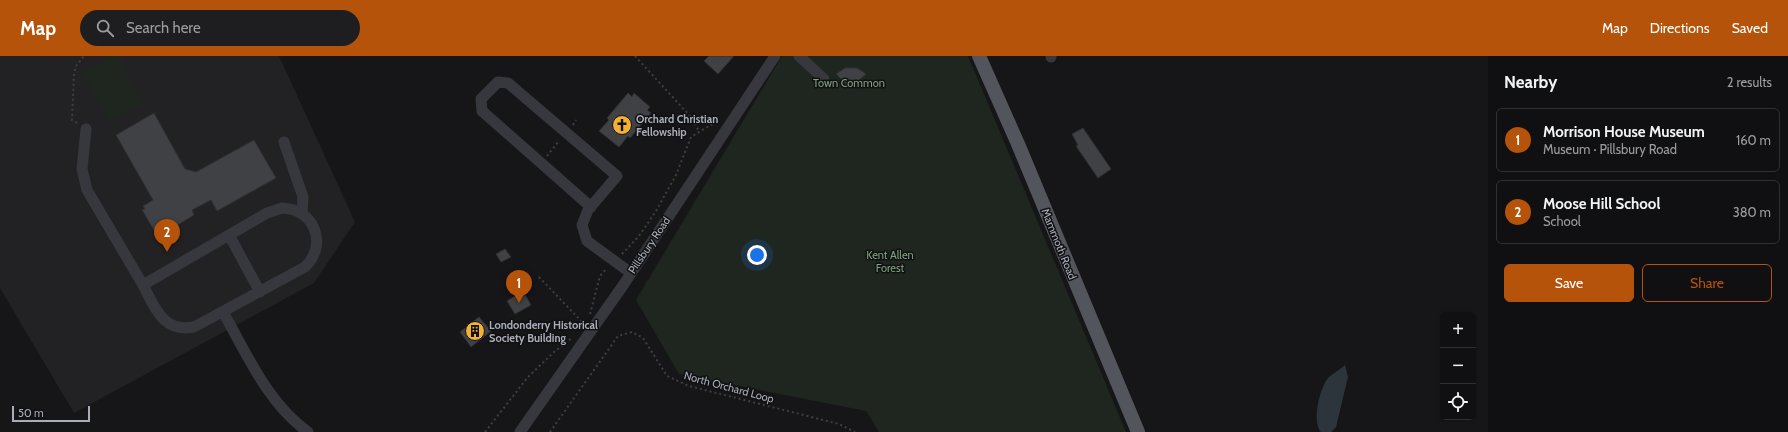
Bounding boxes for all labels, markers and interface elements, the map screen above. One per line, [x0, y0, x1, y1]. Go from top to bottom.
search box [80, 10, 360, 46]
text: Map [20, 17, 56, 40]
icon: search [94, 17, 116, 39]
text: Search here [126, 19, 201, 37]
text: Map [1602, 19, 1628, 37]
text: Directions [1650, 19, 1710, 37]
text: Saved [1732, 19, 1768, 37]
text: Nearby [1504, 72, 1557, 92]
text: 2 results [1727, 74, 1772, 90]
park label: Town Common [813, 76, 885, 90]
place label: Orchard Christian Fellowship [636, 112, 718, 139]
church icon: Orchard Christian Fellowship [611, 114, 633, 136]
text: Morrison House Museum [1543, 123, 1705, 141]
text: 1 [1516, 132, 1520, 148]
text: 160 m [1736, 132, 1771, 148]
text: Museum · Pillsbury Road [1543, 141, 1677, 157]
text: Moose Hill School [1543, 195, 1660, 213]
text: 2 [1515, 204, 1521, 220]
text: 380 m [1733, 204, 1771, 220]
street label: Mammoth Road [1038, 206, 1080, 282]
text: School [1543, 213, 1581, 229]
street label: Pillsbury Road [625, 214, 673, 276]
pin: 2 [154, 219, 180, 252]
your location [747, 245, 767, 265]
park label: Kent Allen Forest [866, 248, 914, 275]
button: Save [1504, 264, 1634, 302]
button: Share [1642, 264, 1772, 302]
pin: 1 [506, 270, 532, 303]
map controls [1440, 312, 1476, 420]
button: + [1440, 312, 1476, 348]
place label: Londonderry Historical Society Building [489, 318, 598, 345]
building icon: Londonderry Historical Society Building [464, 320, 486, 342]
button: − [1440, 348, 1476, 384]
street label: North Orchard Loop [682, 368, 776, 406]
button: locate [1440, 384, 1476, 420]
scale bar [12, 404, 90, 423]
text: 50 m [18, 406, 44, 420]

